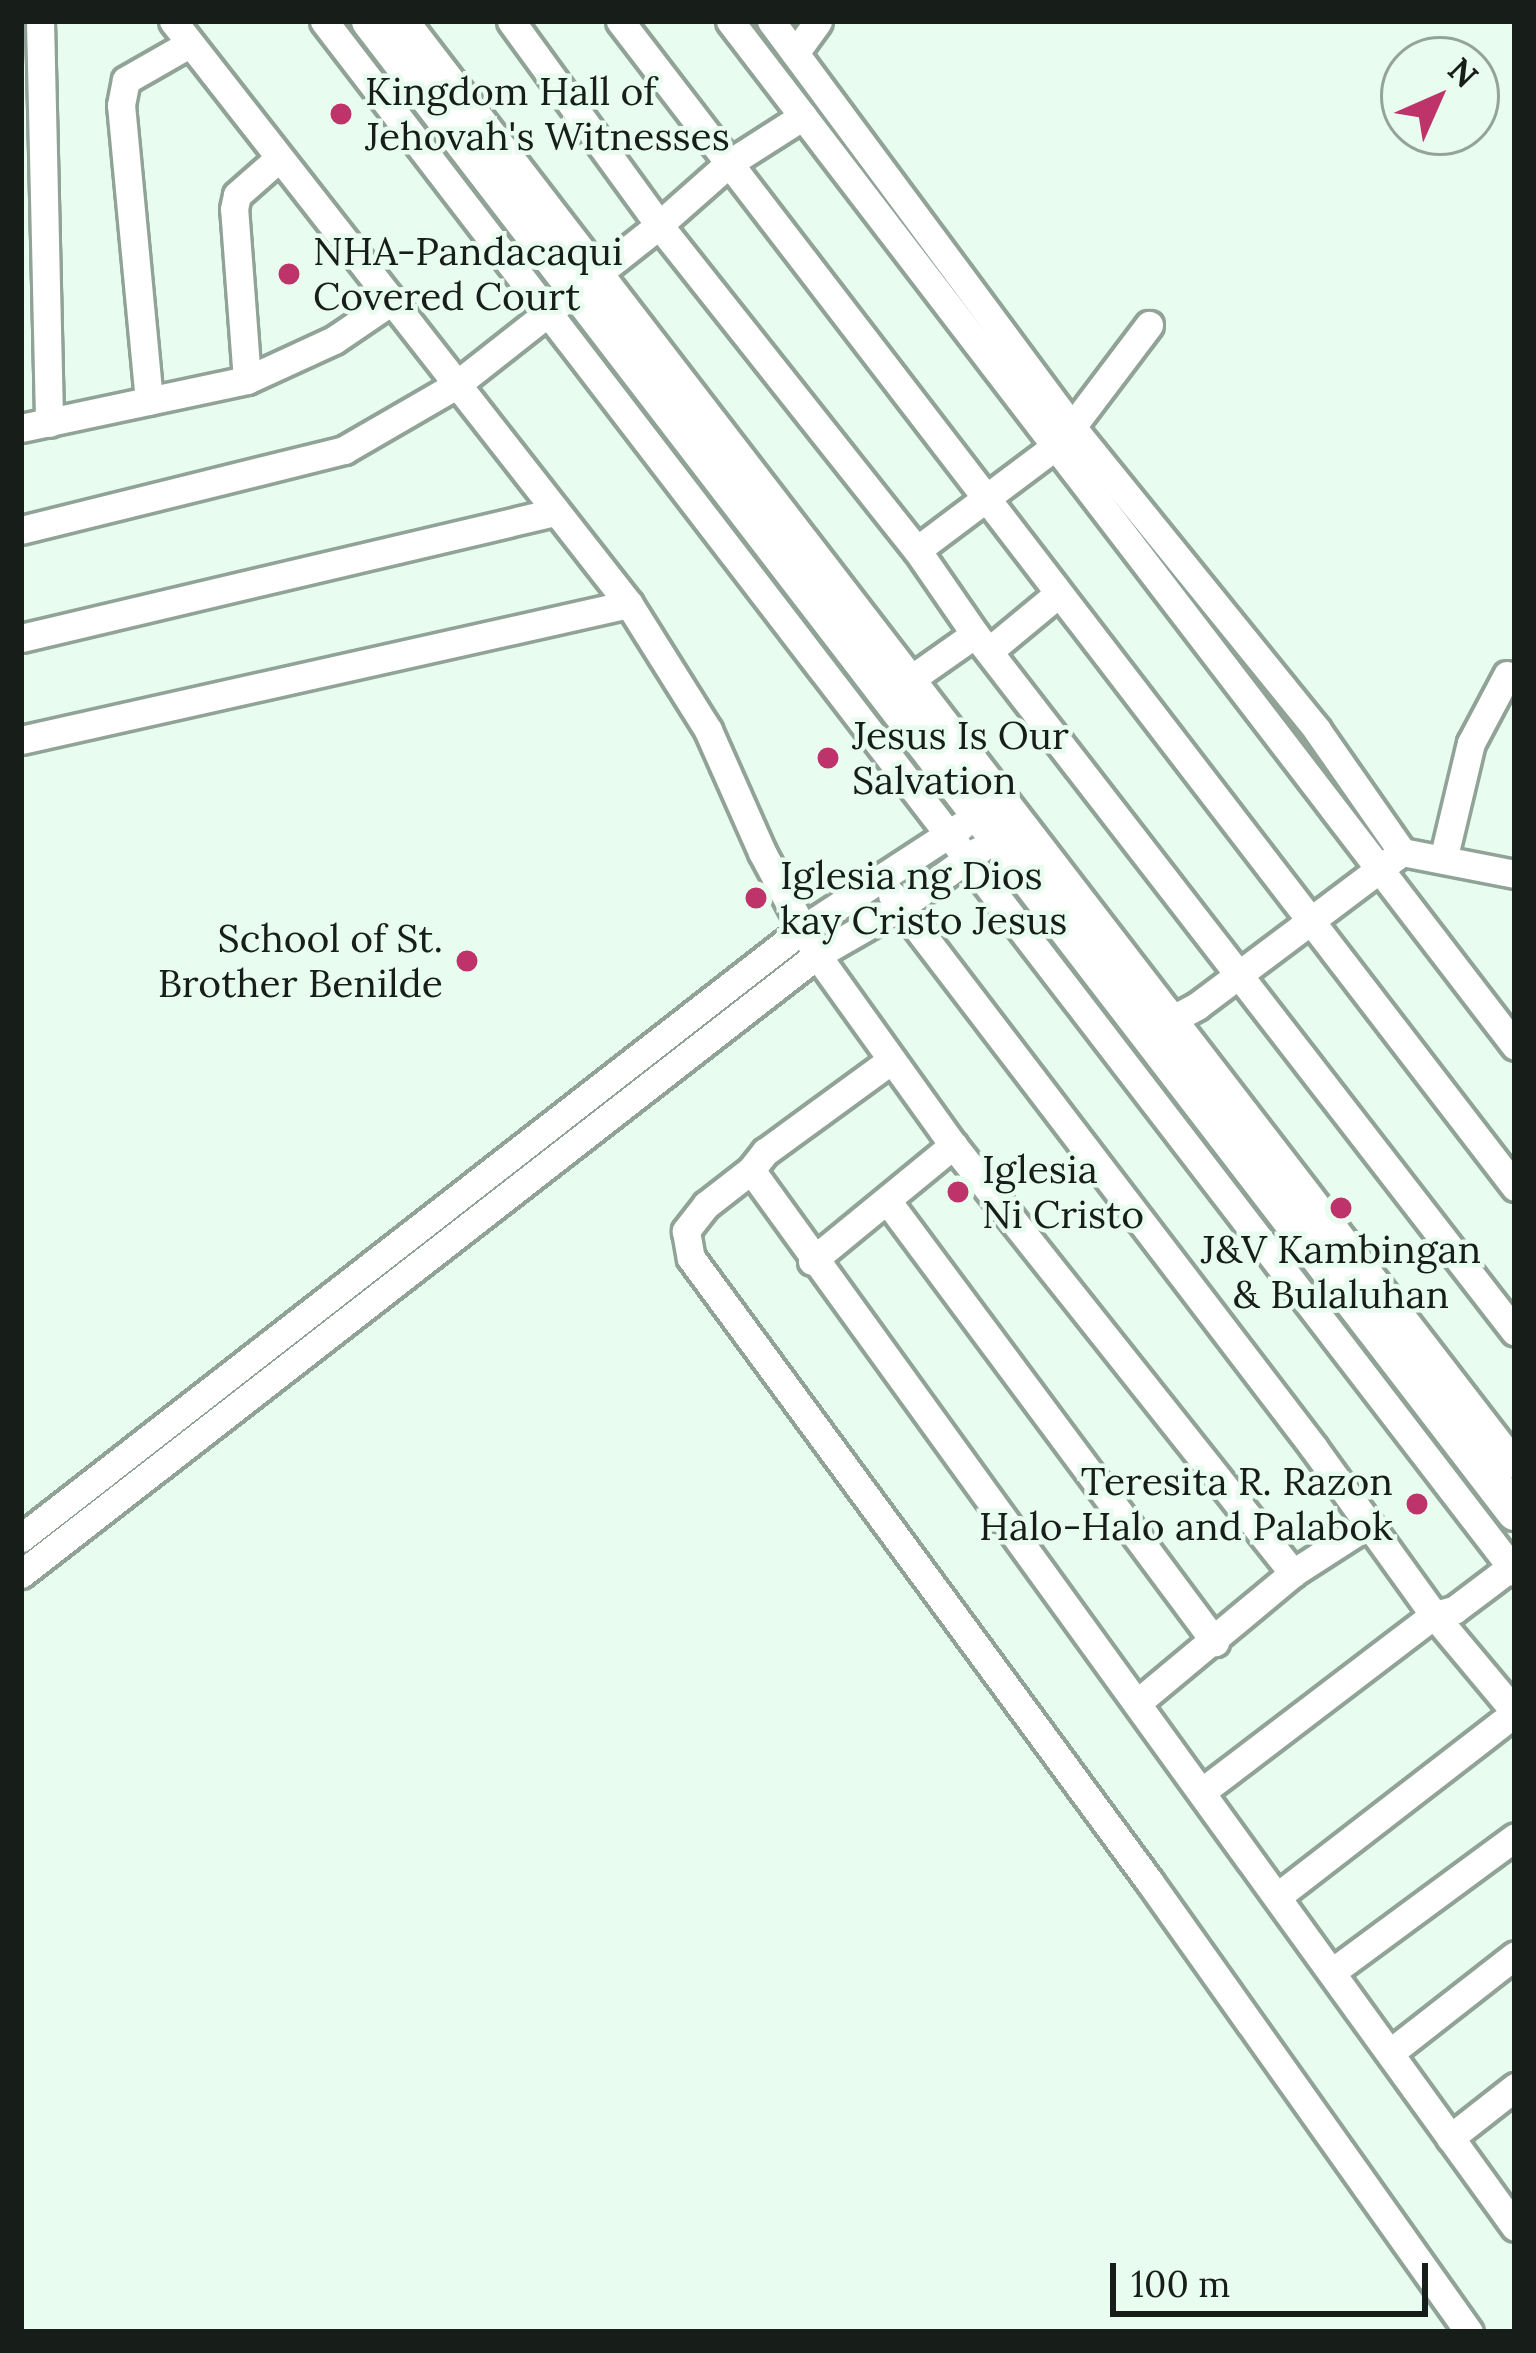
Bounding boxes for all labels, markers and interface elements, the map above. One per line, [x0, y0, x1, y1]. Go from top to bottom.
north arrow [1380, 36, 1500, 156]
text: N [1439, 49, 1487, 97]
place label: Kingdom Hall of Jehovah's Witnesses [365, 69, 730, 160]
marker: Kingdom Hall of Jehovah's Witnesses [328, 101, 354, 127]
place label: NHA-Pandacaqui Covered Court [313, 229, 623, 320]
marker: NHA-Pandacaqui Covered Court [276, 261, 302, 287]
place label: Jesus Is Our Salvation [852, 713, 1069, 804]
marker: Jesus Is Our Salvation [815, 745, 841, 771]
place label: Iglesia ng Dios kay Cristo Jesus [780, 853, 1067, 944]
marker: Iglesia ng Dios kay Cristo Jesus [743, 885, 769, 911]
place label: School of St. Brother Benilde [158, 916, 443, 1007]
marker: School of St. Brother Benilde [454, 948, 480, 974]
place label: Iglesia Ni Cristo [982, 1147, 1144, 1238]
marker: Iglesia Ni Cristo [945, 1179, 971, 1205]
marker: J&V Kambingan & Bulaluhan [1328, 1195, 1354, 1221]
place label: J&V Kambingan & Bulaluhan [1201, 1227, 1481, 1318]
place label: Teresita R. Razon Halo-Halo and Palabok [979, 1459, 1393, 1550]
marker: Teresita R. Razon Halo-Halo and Palabok [1404, 1491, 1430, 1517]
scale bar [1116, 2239, 1434, 2313]
text: 100 m [1131, 2261, 1230, 2307]

